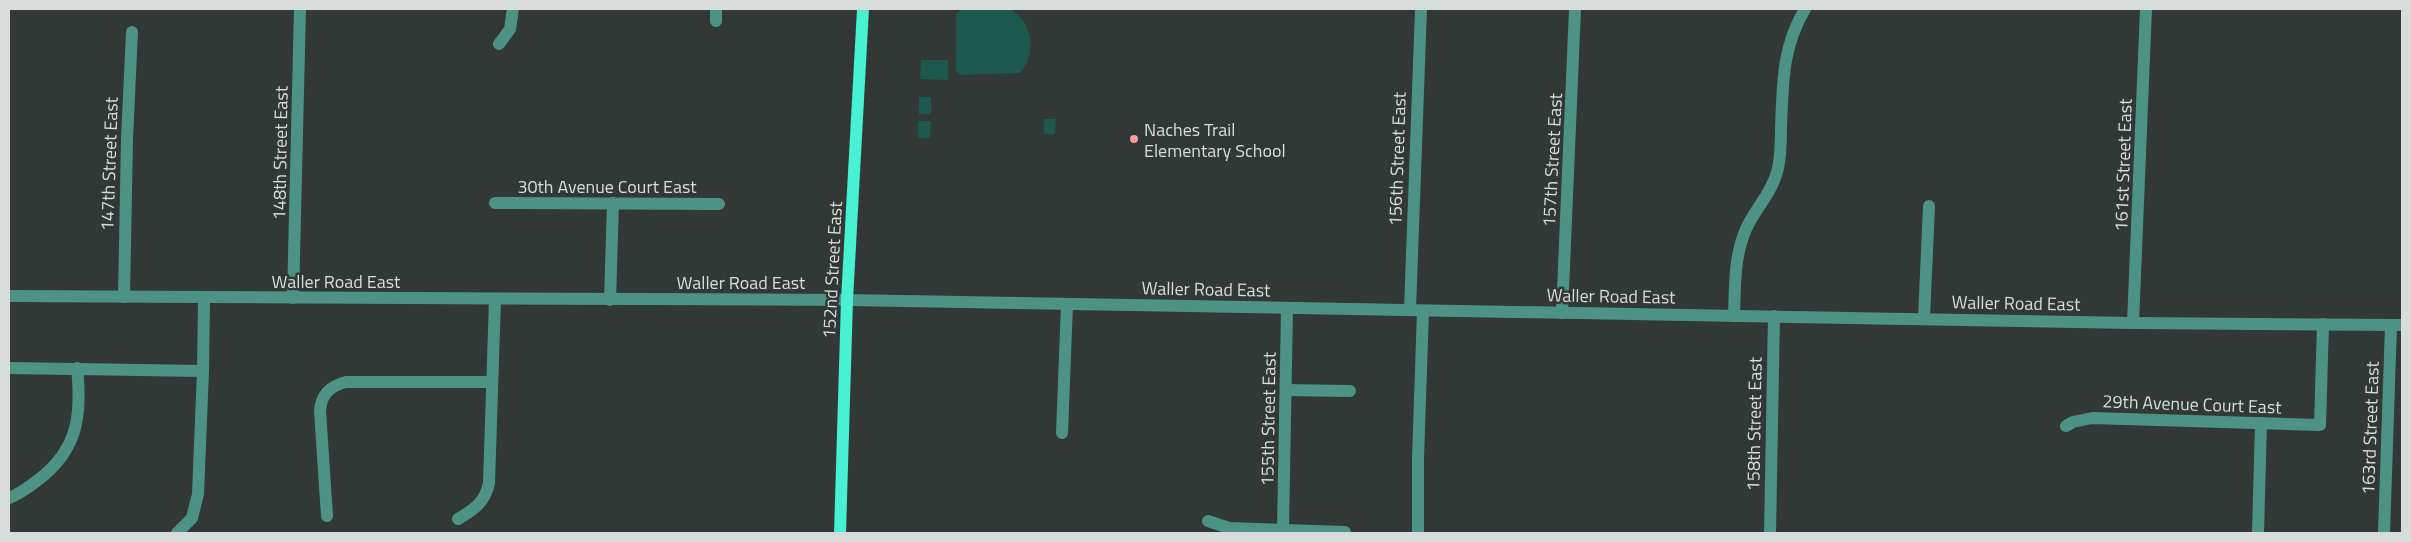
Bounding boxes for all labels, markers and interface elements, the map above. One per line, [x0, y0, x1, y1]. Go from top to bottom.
street label: 148th Street East [265, 85, 295, 220]
street label: 156th Street East [1381, 91, 1413, 227]
street label: 157th Street East [1535, 92, 1569, 228]
street label: 147th Street East [93, 96, 125, 232]
street label: 161st Street East [2107, 97, 2139, 232]
place label: Naches Trail Elementary School [1144, 116, 1286, 164]
marker: Naches Trail Elementary School [1128, 133, 1140, 145]
street label: 30th Avenue Court East [517, 173, 697, 200]
street label: 152nd Street East [815, 200, 849, 339]
street label: Waller Road East [272, 268, 401, 295]
street label: Waller Road East [677, 269, 806, 296]
street label: Waller Road East [1141, 274, 1271, 304]
street label: Waller Road East [1546, 281, 1676, 311]
street label: Waller Road East [1951, 288, 2081, 318]
street label: 155th Street East [1253, 351, 1283, 486]
street label: 158th Street East [1739, 356, 1769, 491]
street label: 163rd Street East [2354, 360, 2386, 495]
street label: 29th Avenue Court East [2102, 387, 2283, 421]

